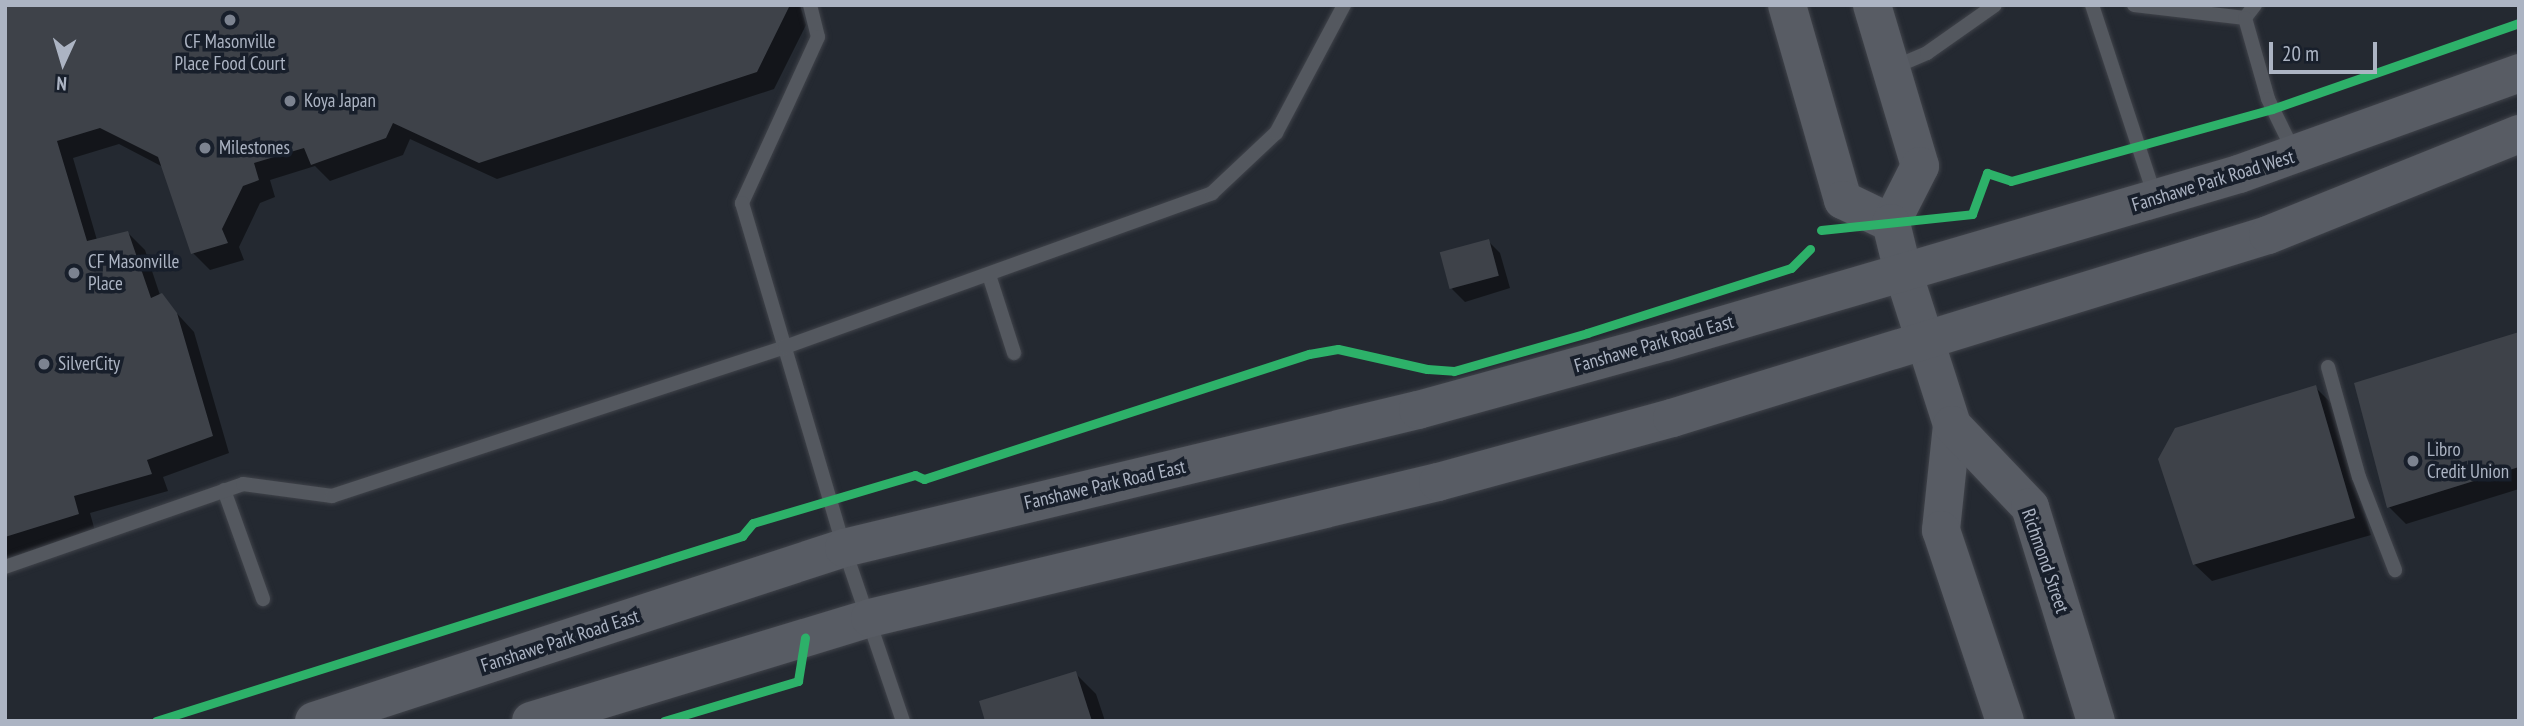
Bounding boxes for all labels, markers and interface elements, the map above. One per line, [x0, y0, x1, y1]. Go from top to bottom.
marker: CF Masonville Place Food Court [222, 12, 238, 28]
north arrow [28, 28, 98, 98]
scale bar [2272, 28, 2380, 72]
place label: CF Masonville Place Food Court [175, 31, 285, 75]
text: 20 m [2282, 40, 2319, 67]
text: N [56, 72, 68, 96]
place label: Koya Japan [304, 90, 376, 112]
marker: Koya Japan [282, 93, 298, 109]
place label: Milestones [219, 137, 290, 159]
marker: Milestones [197, 140, 213, 156]
street label: Fanshawe Park Road West [2129, 145, 2297, 217]
place label: CF Masonville Place [88, 251, 179, 295]
marker: CF Masonville Place [66, 265, 82, 281]
street label: Fanshawe Park Road East [1571, 310, 1737, 378]
place label: SilverCity [58, 353, 120, 375]
marker: SilverCity [36, 356, 52, 372]
place label: Libro Credit Union [2427, 439, 2509, 483]
marker: Libro Credit Union [2405, 453, 2421, 469]
street label: Fanshawe Park Road East [1022, 455, 1188, 515]
street label: Richmond Street [2016, 506, 2074, 616]
street label: Fanshawe Park Road East [478, 605, 642, 677]

